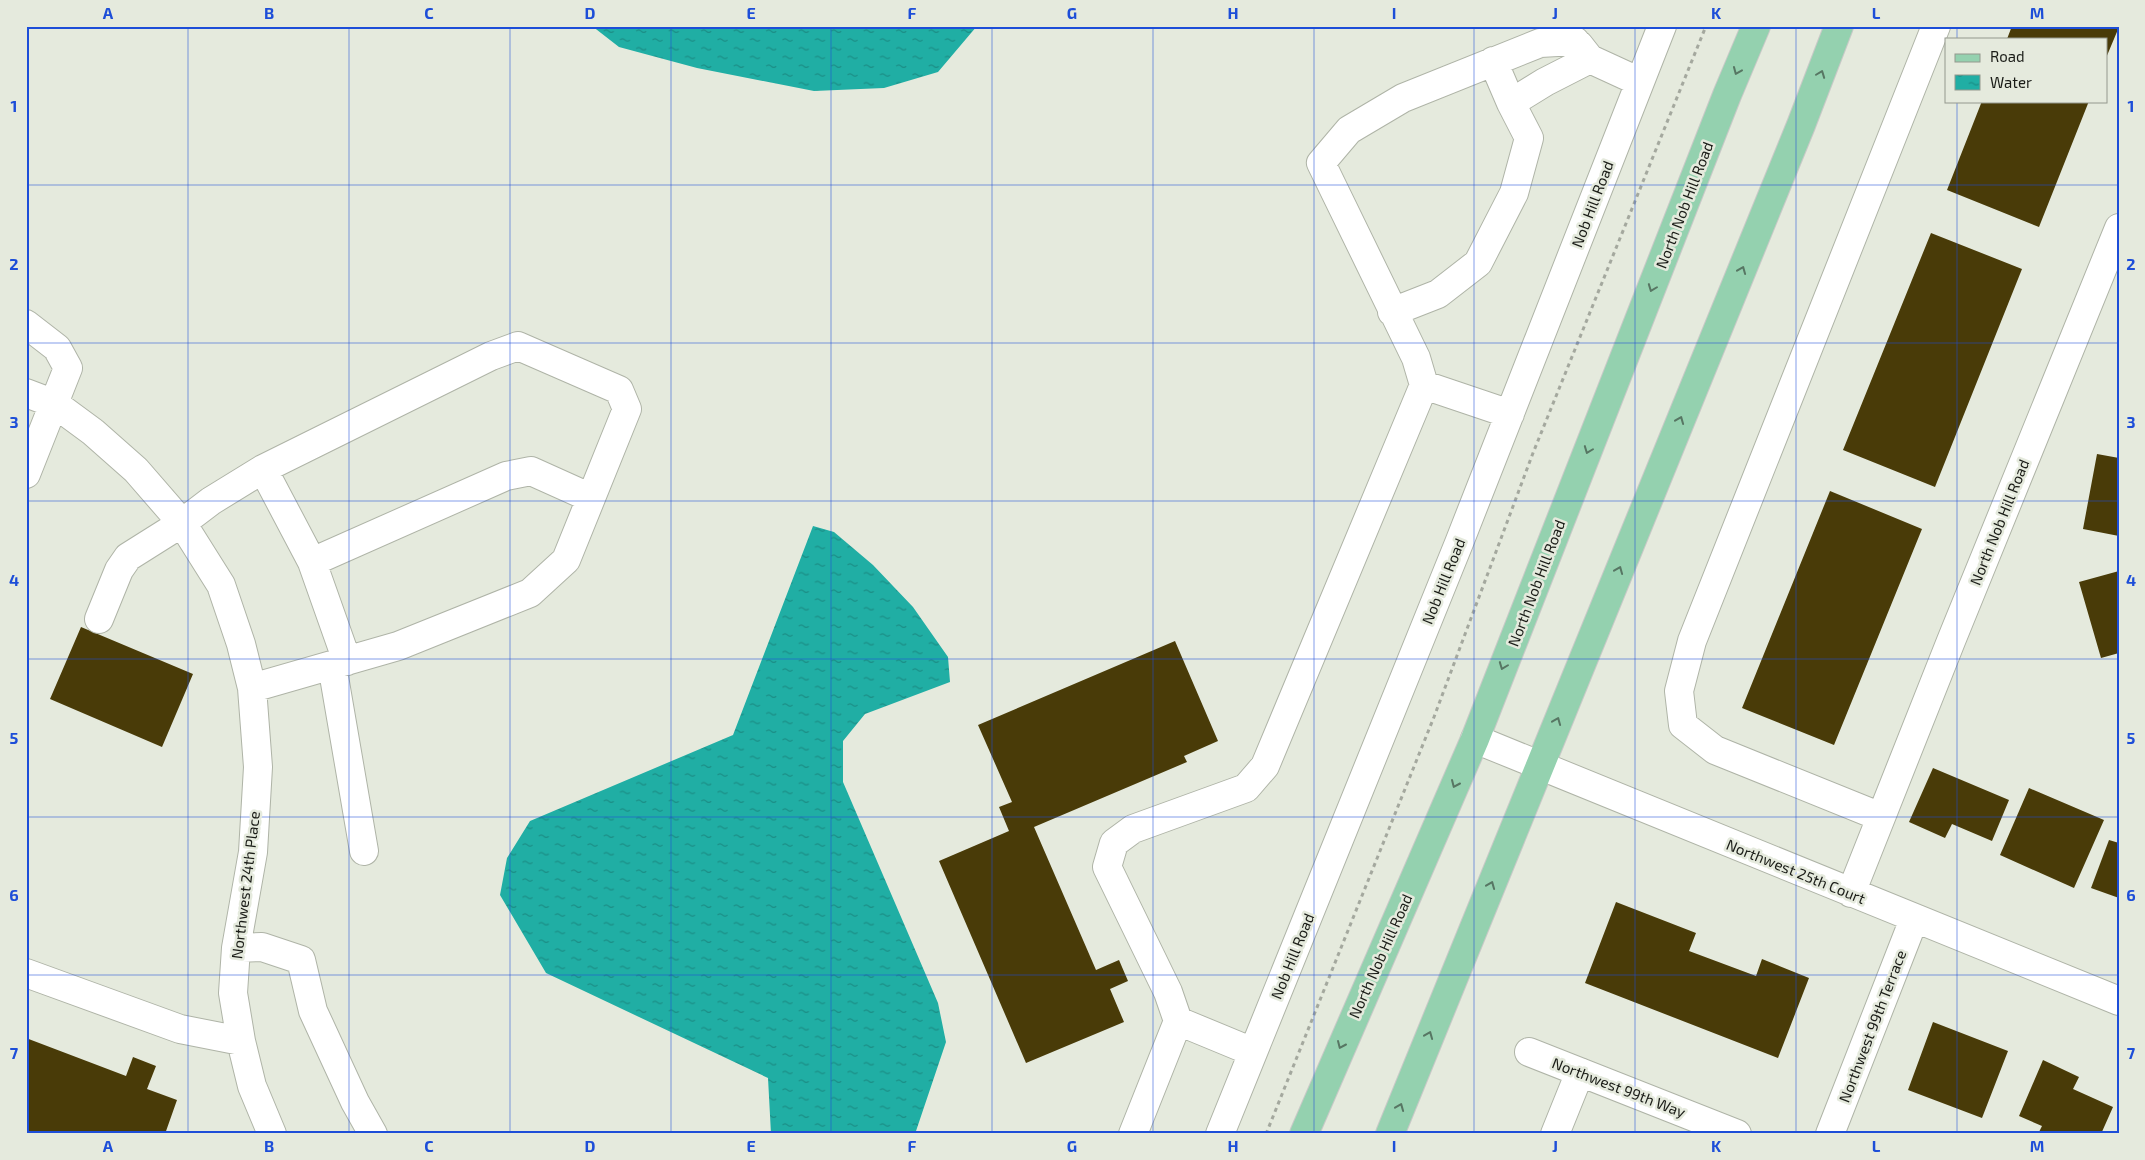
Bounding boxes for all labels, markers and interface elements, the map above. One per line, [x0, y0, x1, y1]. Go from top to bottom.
text: A [103, 3, 114, 22]
text: B [264, 3, 274, 22]
text: C [424, 3, 434, 22]
text: D [585, 3, 596, 22]
text: E [746, 3, 756, 22]
text: F [908, 3, 917, 22]
text: G [1067, 3, 1077, 22]
text: H [1227, 3, 1239, 22]
text: I [1392, 3, 1396, 22]
text: J [1552, 3, 1558, 22]
text: K [1711, 3, 1722, 22]
text: L [1872, 3, 1881, 22]
text: M [2030, 3, 2044, 22]
legend [1945, 38, 2108, 102]
text: Road [1990, 47, 2025, 65]
one-way arrow [1733, 66, 1743, 75]
one-way arrow [1815, 70, 1825, 79]
text: Water [1990, 73, 2032, 91]
text: 1 [11, 96, 17, 115]
text: 1 [2128, 96, 2134, 115]
street label: North Nob Hill Road [1652, 139, 1716, 271]
street label: Nob Hill Road [1567, 158, 1617, 250]
text: 2 [9, 254, 19, 273]
text: 2 [2126, 254, 2136, 273]
one-way arrow [1736, 266, 1746, 275]
one-way arrow [1647, 283, 1657, 291]
text: 3 [9, 412, 19, 431]
text: 3 [2126, 412, 2136, 431]
one-way arrow [1674, 416, 1685, 425]
one-way arrow [1584, 445, 1594, 454]
street label: North Nob Hill Road [1966, 456, 2032, 588]
street label: North Nob Hill Road [1504, 517, 1568, 649]
street label: Nob Hill Road [1418, 535, 1468, 627]
one-way arrow [1613, 567, 1623, 575]
text: 4 [9, 570, 19, 589]
text: 4 [2126, 570, 2136, 589]
one-way arrow [1499, 661, 1509, 670]
one-way arrow [1551, 717, 1562, 726]
text: 5 [10, 728, 19, 747]
text: 5 [2127, 728, 2136, 747]
one-way arrow [1451, 779, 1462, 788]
street label: Northwest 24th Place [227, 810, 263, 960]
street label: Northwest 25th Court [1724, 835, 1868, 907]
one-way arrow [1484, 881, 1495, 890]
text: 6 [9, 885, 19, 904]
text: 6 [2126, 885, 2136, 904]
street label: North Nob Hill Road [1345, 891, 1415, 1021]
street label: Nob Hill Road [1267, 910, 1317, 1002]
street label: Northwest 99th Terrace [1835, 947, 1909, 1105]
one-way arrow [1424, 1032, 1434, 1040]
one-way arrow [1337, 1040, 1348, 1049]
text: 7 [10, 1043, 19, 1062]
text: 7 [2127, 1043, 2136, 1062]
street label: Northwest 99th Way [1550, 1053, 1688, 1121]
one-way arrow [1394, 1103, 1405, 1112]
text: A [103, 1136, 114, 1155]
text: B [264, 1136, 274, 1155]
text: C [424, 1136, 434, 1155]
text: D [585, 1136, 596, 1155]
text: E [746, 1136, 756, 1155]
text: F [908, 1136, 917, 1155]
text: G [1067, 1136, 1077, 1155]
text: H [1227, 1136, 1239, 1155]
text: I [1392, 1136, 1396, 1155]
text: J [1552, 1136, 1558, 1155]
text: K [1711, 1136, 1722, 1155]
text: L [1872, 1136, 1881, 1155]
text: M [2030, 1136, 2044, 1155]

